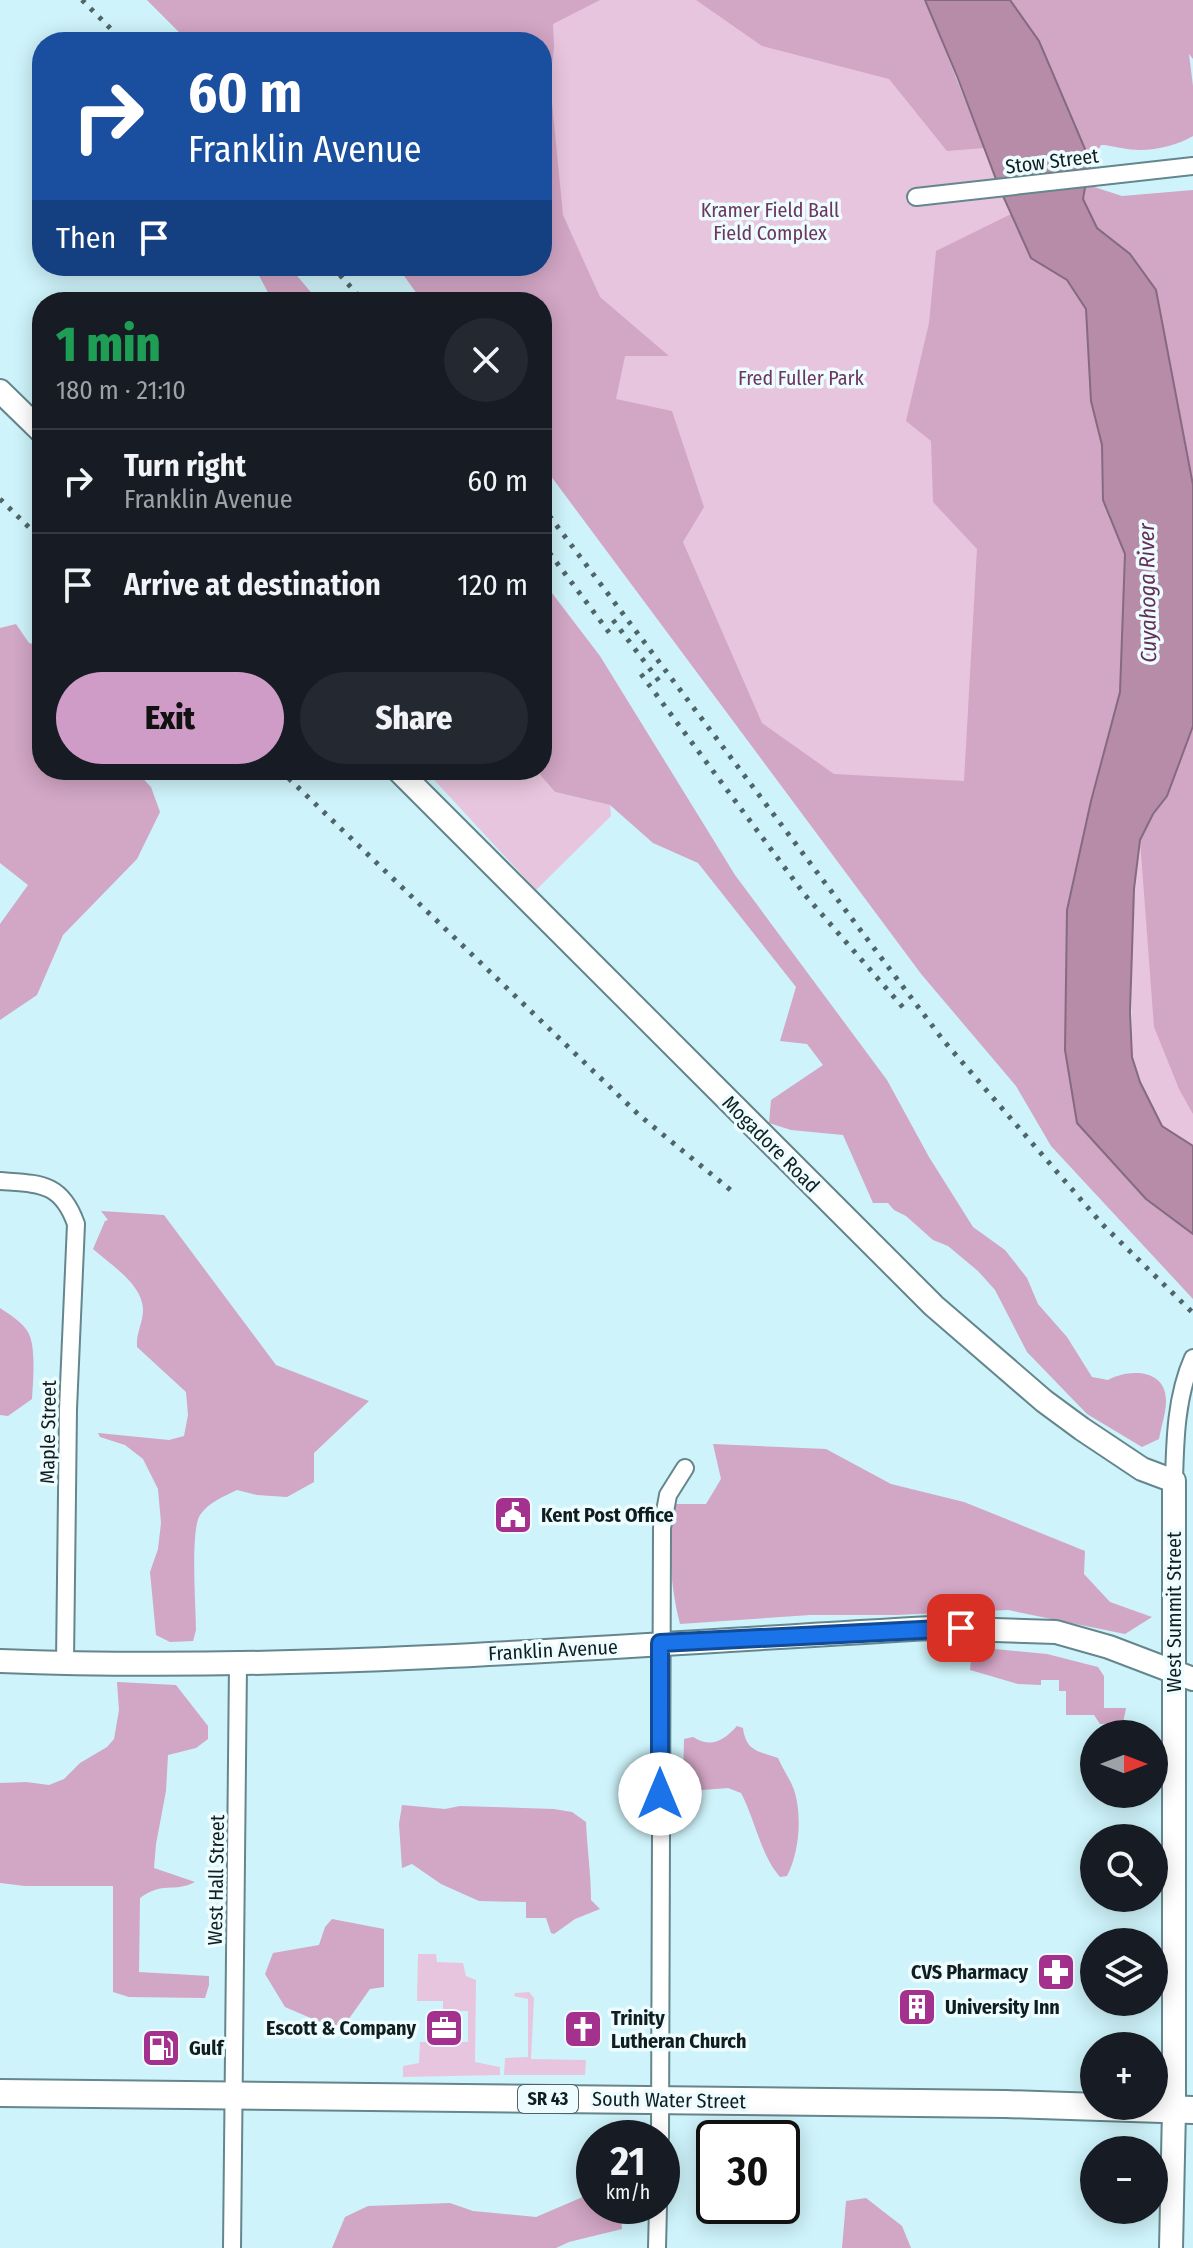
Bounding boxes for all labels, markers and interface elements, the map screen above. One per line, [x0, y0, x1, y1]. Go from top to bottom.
text: 60 m [188, 60, 302, 127]
icon: right [56, 64, 160, 168]
text: Franklin Avenue [188, 128, 422, 172]
street label: Stow Street [1004, 143, 1100, 179]
park label: Kramer Field Ball Field Complex [701, 198, 839, 245]
icon: arrive [132, 216, 176, 260]
text: Then [56, 220, 116, 256]
text: 1 min [56, 316, 160, 374]
button: close [444, 318, 528, 402]
park label: Fred Fuller Park [738, 366, 865, 390]
text: 180 m · 21:10 [56, 375, 186, 406]
text: Turn right [124, 448, 246, 484]
icon: right [56, 459, 100, 503]
text: 60 m [467, 463, 528, 499]
text: Franklin Avenue [124, 484, 293, 515]
water label: Cuyahoga River [1133, 522, 1162, 663]
icon: arrive [56, 563, 100, 607]
text: Arrive at destination [124, 567, 381, 603]
text: 120 m [457, 567, 528, 603]
button: Exit [56, 672, 284, 764]
button: Share [300, 672, 528, 764]
street label: Mogadore Road [718, 1091, 824, 1197]
street label: Maple Street [35, 1380, 61, 1484]
public building icon: Kent Post Office [492, 1494, 534, 1536]
place label: Kent Post Office [541, 1503, 674, 1527]
street label: West Summit Street [1162, 1531, 1186, 1693]
pin [927, 1594, 995, 1662]
icon: arrive [939, 1606, 983, 1650]
street label: Franklin Avenue [488, 1635, 618, 1665]
north arrow [1080, 1720, 1168, 1808]
map controls [1080, 1720, 1168, 2224]
position arrow [618, 1752, 702, 1836]
street label: West Hall Street [203, 1814, 229, 1946]
button: search [1080, 1824, 1168, 1912]
button: layers [1080, 1928, 1168, 2016]
pharmacy icon: CVS Pharmacy [1035, 1951, 1077, 1993]
place label: CVS Pharmacy [911, 1960, 1028, 1984]
building icon: University Inn [896, 1986, 938, 2028]
place label: University Inn [945, 1995, 1060, 2019]
place label: Trinity Lutheran Church [611, 2006, 746, 2053]
office icon: Escott & Company [423, 2007, 465, 2049]
church icon: Trinity Lutheran Church [562, 2008, 604, 2050]
place label: Escott & Company [266, 2016, 416, 2040]
fuel station icon: Gulf [140, 2027, 182, 2069]
button: + [1080, 2032, 1168, 2120]
place label: Gulf [189, 2036, 225, 2060]
road number: SR 43 [518, 2085, 578, 2113]
street label: South Water Street [592, 2087, 747, 2113]
speed limit sign: 30 [696, 2120, 800, 2224]
button: − [1080, 2136, 1168, 2224]
text: 21 [611, 2138, 645, 2186]
text: km/h [606, 2180, 650, 2204]

